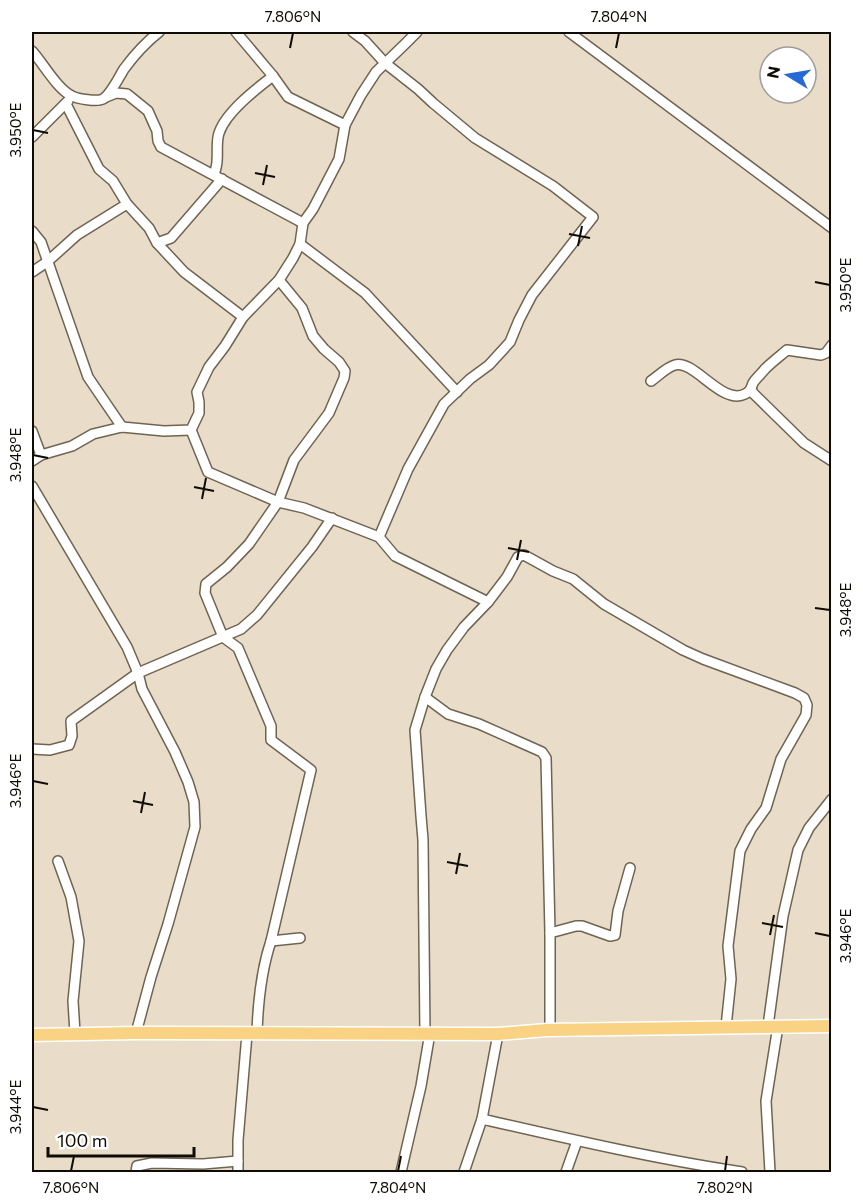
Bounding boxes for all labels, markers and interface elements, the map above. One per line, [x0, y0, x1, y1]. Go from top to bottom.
text: 7.806°N [265, 7, 321, 25]
text: 7.804°N [591, 7, 647, 25]
north arrow [758, 45, 818, 105]
text: N [762, 64, 783, 80]
text: 3.950°E [6, 102, 24, 158]
text: 3.950°E [836, 257, 854, 313]
text: 3.948°E [6, 428, 24, 482]
text: 3.948°E [836, 583, 854, 637]
text: 3.946°E [6, 754, 24, 808]
text: 3.946°E [836, 909, 854, 963]
text: 3.944°E [6, 1080, 24, 1134]
scale bar [48, 1120, 194, 1158]
text: 100 m [57, 1129, 107, 1151]
text: 7.806°N [43, 1178, 99, 1196]
text: 7.804°N [370, 1178, 426, 1196]
text: 7.802°N [697, 1178, 753, 1196]

